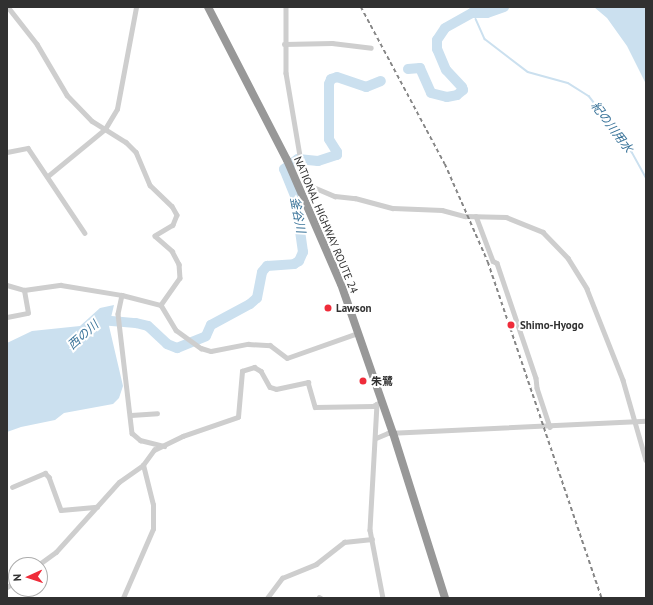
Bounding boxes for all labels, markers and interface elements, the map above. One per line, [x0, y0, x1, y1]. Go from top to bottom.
water label: 紀の川用水 [588, 99, 636, 155]
street label: NATIONAL HIGHWAY ROUTE 24 [291, 154, 361, 296]
water label: 釜谷川 [287, 196, 309, 234]
place label: Lawson [336, 301, 372, 315]
marker: Lawson [323, 303, 333, 313]
water label: 西の川 [65, 318, 101, 352]
place label: Shimo-Hyogo [520, 318, 584, 332]
marker: Shimo-Hyogo [505, 319, 517, 331]
place label: 朱鷺 [371, 374, 393, 388]
marker: 朱鷺 [358, 376, 368, 386]
north arrow [8, 557, 48, 597]
text: N [10, 574, 24, 582]

